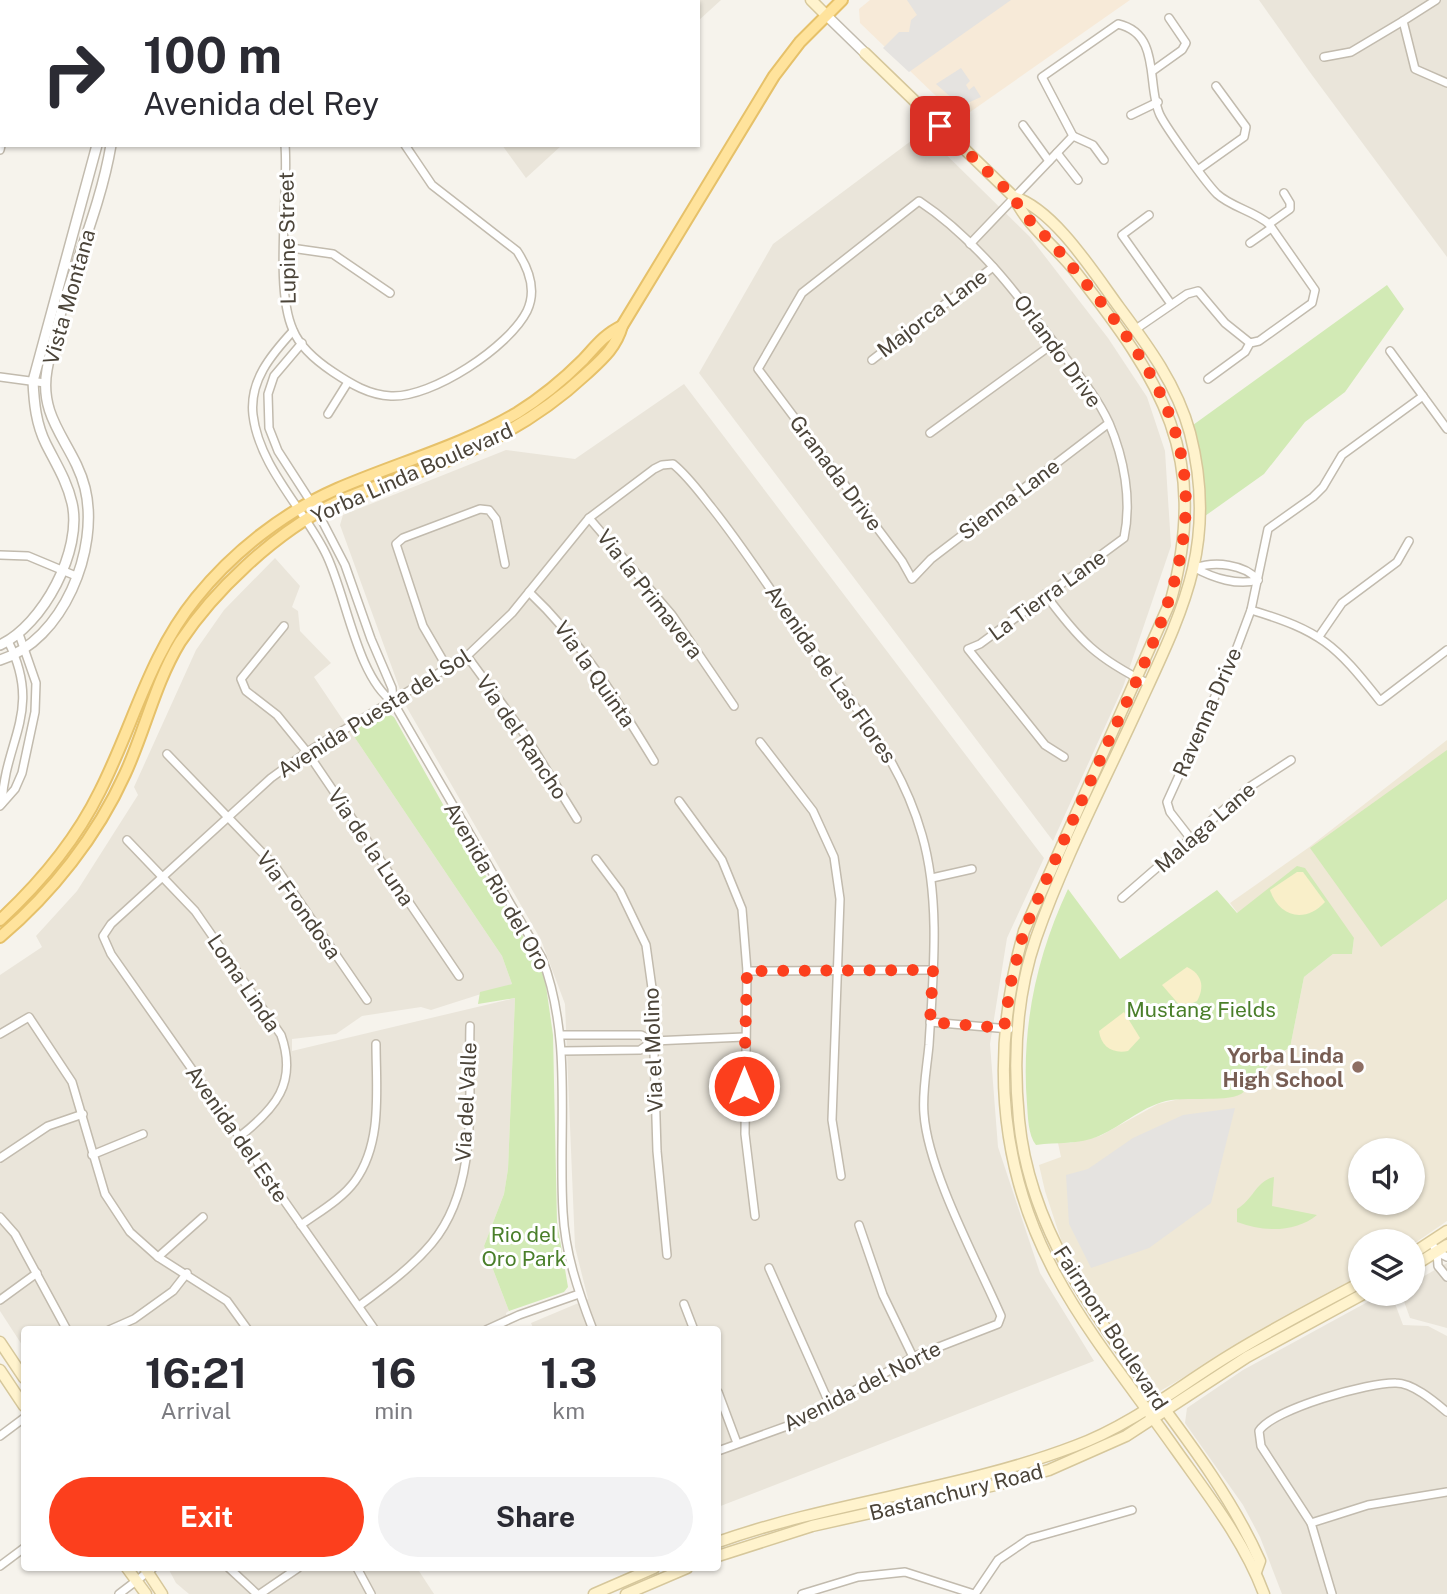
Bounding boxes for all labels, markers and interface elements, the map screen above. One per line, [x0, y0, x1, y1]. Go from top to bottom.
text: 100 m [143, 26, 282, 84]
icon: right [28, 28, 119, 119]
text: Avenida del Rey [143, 85, 379, 122]
pin [910, 96, 970, 156]
icon: arrive [921, 107, 959, 145]
street label: Lupine Street [273, 171, 301, 305]
street label: Vista Montana [38, 226, 100, 368]
street label: Majorca Lane [872, 264, 992, 362]
street label: Orlando Drive [1009, 290, 1107, 412]
street label: Granada Drive [784, 410, 888, 536]
street label: Yorba Linda Boulevard [307, 417, 517, 529]
street label: Sienna Lane [954, 453, 1064, 545]
street label: Via la Primavera [592, 524, 708, 664]
street label: La Tierra Lane [984, 544, 1110, 646]
street label: Avenida de Las Flores [760, 580, 902, 768]
street label: Via la Quinta [549, 616, 641, 732]
street label: Avenida Puesta del Sol [273, 643, 475, 783]
street label: Ravenna Drive [1167, 644, 1247, 780]
street label: Via del Rancho [471, 670, 573, 804]
street label: Malaga Lane [1150, 777, 1260, 877]
street label: Via de la Luna [323, 784, 419, 910]
street label: Avenida Rio del Oro [439, 798, 555, 974]
street label: Via Frondosa [252, 846, 346, 964]
street label: Loma Linda [202, 930, 286, 1036]
street label: Via el Molino [638, 987, 668, 1113]
park label: Mustang Fields [1126, 997, 1276, 1022]
street label: Via del Valle [450, 1042, 482, 1162]
place label: Yorba Linda High School [1223, 1043, 1344, 1092]
position arrow [707, 1049, 781, 1123]
marker: Yorba Linda High School [1350, 1059, 1366, 1075]
street label: Avenida del Este [181, 1061, 293, 1207]
map controls [1348, 1138, 1425, 1306]
button: sound [1348, 1138, 1425, 1215]
park label: Rio del Oro Park [482, 1222, 567, 1271]
button: layers [1348, 1229, 1425, 1306]
street label: Fairmont Boulevard [1049, 1241, 1173, 1415]
street label: Avenida del Norte [779, 1336, 945, 1436]
text: 16:21 [145, 1348, 247, 1397]
text: 16 [371, 1348, 417, 1397]
text: 1.3 [540, 1348, 597, 1397]
text: Arrival [160, 1397, 231, 1424]
text: min [374, 1397, 413, 1424]
text: km [552, 1397, 585, 1424]
street label: Bastanchury Road [867, 1458, 1045, 1526]
button: Exit [49, 1477, 364, 1557]
button: Share [378, 1477, 693, 1557]

